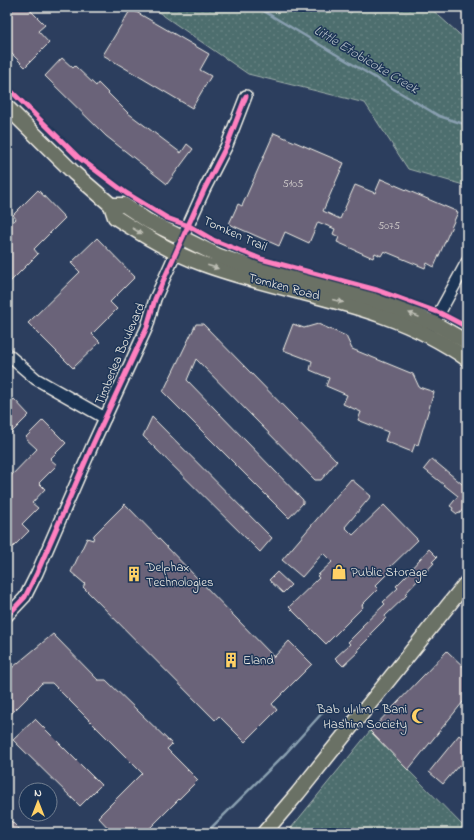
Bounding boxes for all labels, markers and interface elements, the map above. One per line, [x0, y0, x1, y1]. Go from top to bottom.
water label: Little Etobicoke Creek [310, 20, 423, 100]
house number: 5105 [283, 176, 303, 192]
street label: Tomken Trail [200, 211, 270, 257]
house number: 5075 [378, 218, 400, 234]
one-way arrow [132, 227, 142, 235]
one-way arrow [207, 265, 219, 271]
street label: Tomken Road [246, 268, 322, 306]
street label: Timberlea Boulevard [90, 299, 150, 408]
one-way arrow [332, 299, 344, 305]
one-way arrow [408, 312, 420, 318]
place label: Delphax Technologies [145, 558, 214, 593]
shop icon: Public Storage [330, 563, 348, 581]
place label: Public Storage [351, 563, 428, 583]
building icon: Delphax Technologies [125, 565, 143, 583]
building icon: Eland [222, 651, 240, 669]
place label: Eland [243, 651, 274, 670]
place label: Bab ul Ilm - Bani Hashim Society [316, 700, 407, 735]
mosque icon: Bab ul Ilm - Bani Hashim Society [410, 707, 428, 725]
north arrow [18, 782, 58, 822]
text: N [34, 785, 42, 801]

